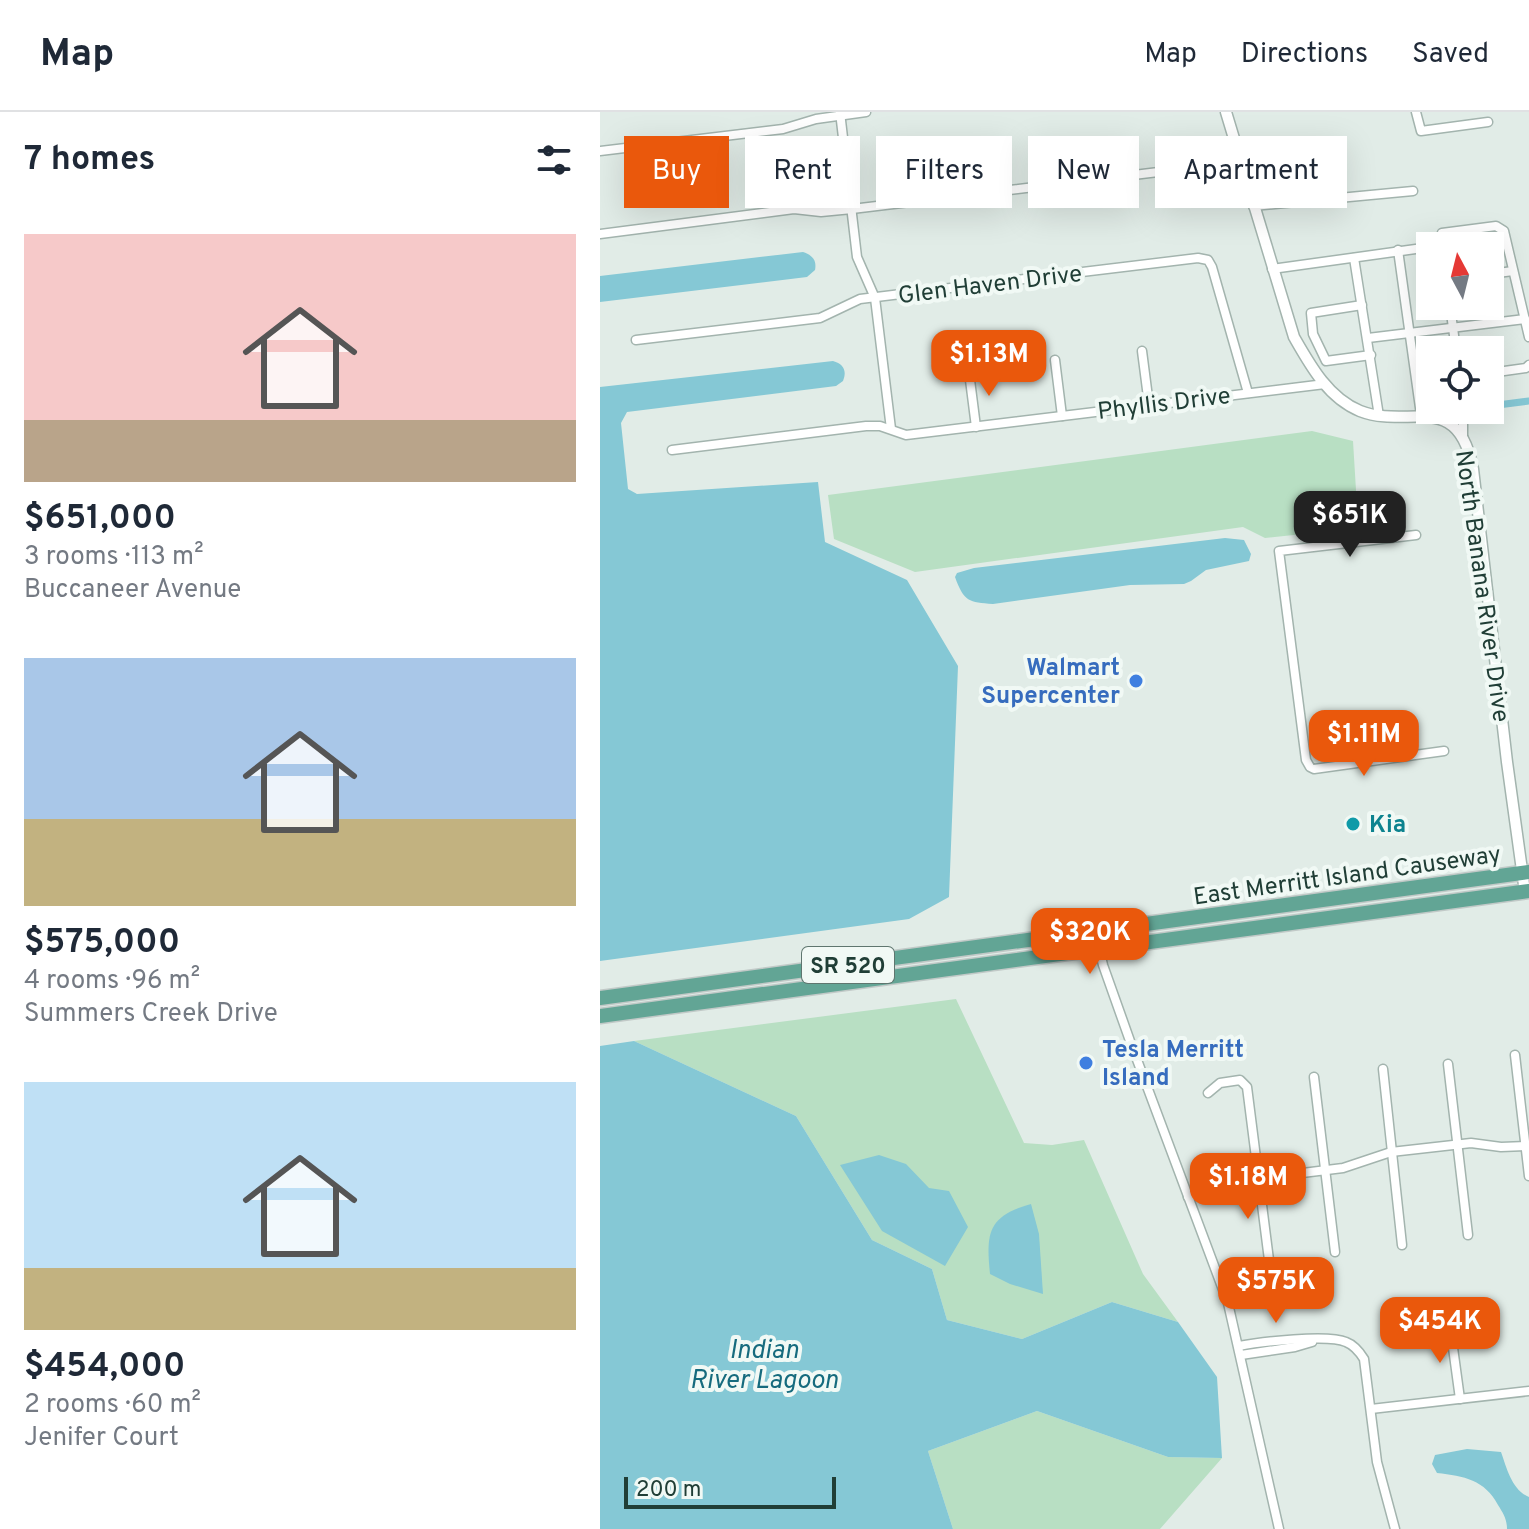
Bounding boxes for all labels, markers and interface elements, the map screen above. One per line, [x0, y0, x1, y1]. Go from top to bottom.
text: Map [40, 31, 114, 80]
text: Map [1144, 37, 1197, 73]
text: Directions [1241, 37, 1368, 73]
text: Saved [1412, 37, 1489, 73]
chip: Buy [624, 136, 729, 208]
chip: Rent [745, 136, 860, 208]
chip: Filters [876, 136, 1012, 208]
chip: New [1028, 136, 1139, 208]
chip: Apartment [1155, 136, 1347, 208]
icon: filters [532, 138, 576, 182]
text: 7 homes [24, 139, 155, 182]
north arrow [1416, 232, 1504, 320]
map controls [1416, 232, 1504, 424]
street label: Glen Haven Drive [897, 260, 1084, 312]
icon: home [228, 286, 372, 430]
pin: $1.13M [924, 330, 1054, 398]
button: locate [1416, 336, 1504, 424]
text: $1.13M [949, 339, 1029, 372]
street label: Phyllis Drive [1096, 382, 1232, 428]
street label: North Banana River Drive [1447, 448, 1515, 724]
pin: $651K [1294, 491, 1406, 559]
text: $651,000 [24, 498, 176, 541]
text: $651K [1312, 500, 1388, 533]
text: 3 rooms · 113 m² [24, 541, 204, 574]
text: Buccaneer Avenue [24, 574, 241, 607]
place label: Walmart Supercenter [981, 654, 1120, 712]
marker: Walmart Supercenter [1127, 672, 1145, 690]
icon: home [228, 710, 372, 854]
pin: $1.11M [1299, 710, 1429, 778]
text: $1.11M [1327, 719, 1401, 752]
place label: Kia [1369, 811, 1406, 841]
marker: Kia [1344, 815, 1362, 833]
street label: East Merritt Island Causeway [1191, 841, 1503, 913]
pin: $320K [1034, 908, 1146, 976]
text: $320K [1049, 917, 1131, 950]
text: $575,000 [24, 922, 180, 965]
road number: SR 520 [802, 947, 894, 983]
text: 4 rooms · 96 m² [24, 965, 200, 998]
text: Summers Creek Drive [24, 998, 278, 1031]
place label: Tesla Merritt Island [1102, 1036, 1244, 1094]
marker: Tesla Merritt Island [1077, 1054, 1095, 1072]
icon: home [228, 1134, 372, 1278]
pin: $1.18M [1183, 1153, 1313, 1221]
text: $1.18M [1208, 1162, 1288, 1195]
pin: $575K [1220, 1257, 1332, 1325]
text: $575K [1236, 1266, 1316, 1299]
pin: $454K [1384, 1297, 1496, 1365]
text: $454K [1398, 1306, 1482, 1339]
water label: Indian River Lagoon [690, 1335, 838, 1398]
text: $454,000 [24, 1346, 185, 1389]
text: 2 rooms · 60 m² [24, 1389, 201, 1422]
text: Jenifer Court [24, 1422, 179, 1455]
scale bar [624, 1473, 836, 1509]
text: 200 m [636, 1477, 701, 1504]

